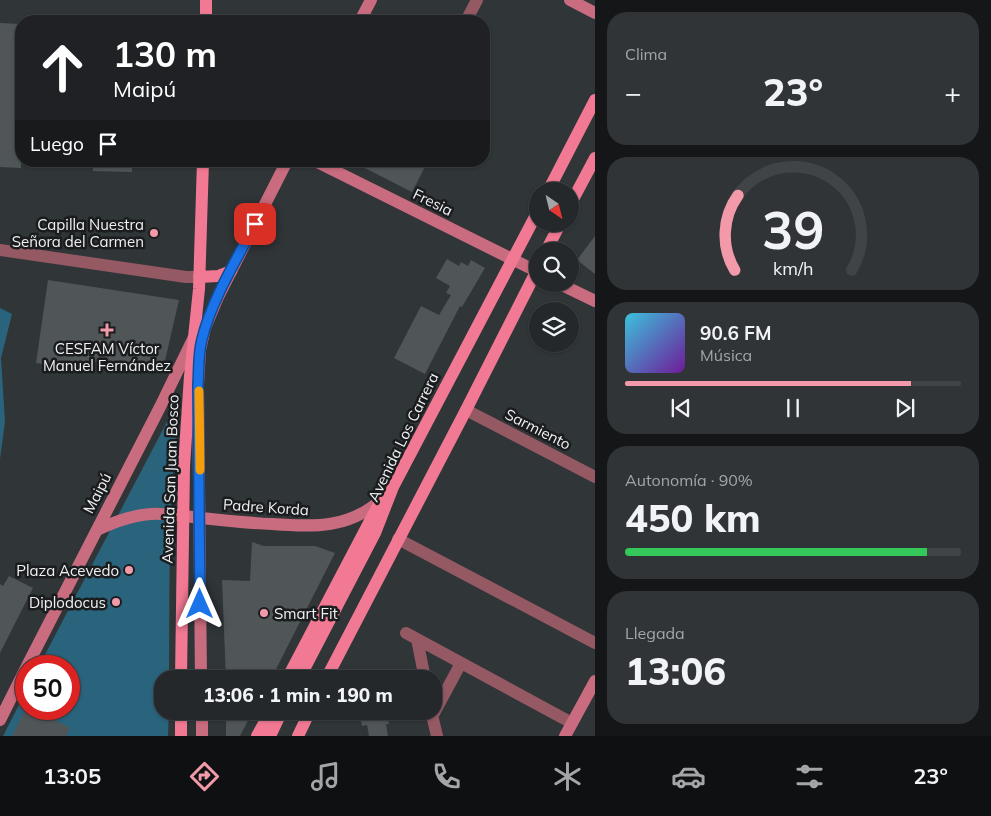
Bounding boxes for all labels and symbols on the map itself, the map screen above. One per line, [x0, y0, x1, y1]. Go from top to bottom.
north arrow [529, 182, 579, 232]
street label: Fresia [410, 184, 456, 220]
pin [234, 203, 276, 245]
place label: Capilla Nuestra Señora del Carmen [12, 215, 144, 251]
marker: Capilla Nuestra Señora del Carmen [148, 227, 160, 239]
marker: CESFAM Víctor Manuel Fernández [100, 323, 114, 337]
place label: CESFAM Víctor Manuel Fernández [43, 339, 171, 375]
street label: Avenida Los Carrera [363, 369, 443, 505]
street label: Avenida San Juan Bosco [158, 394, 182, 564]
street label: Sarmiento [502, 404, 574, 454]
street label: Maipú [79, 469, 115, 517]
street label: Padre Korda [222, 495, 310, 519]
place label: Plaza Acevedo [16, 561, 119, 580]
marker: Plaza Acevedo [123, 564, 135, 576]
position arrow [173, 577, 225, 629]
place label: Diplodocus [29, 593, 106, 612]
marker: Diplodocus [110, 596, 122, 608]
place label: Smart Fit [274, 604, 338, 623]
marker: Smart Fit [258, 607, 270, 619]
speed limit sign: 50 [15, 655, 80, 720]

